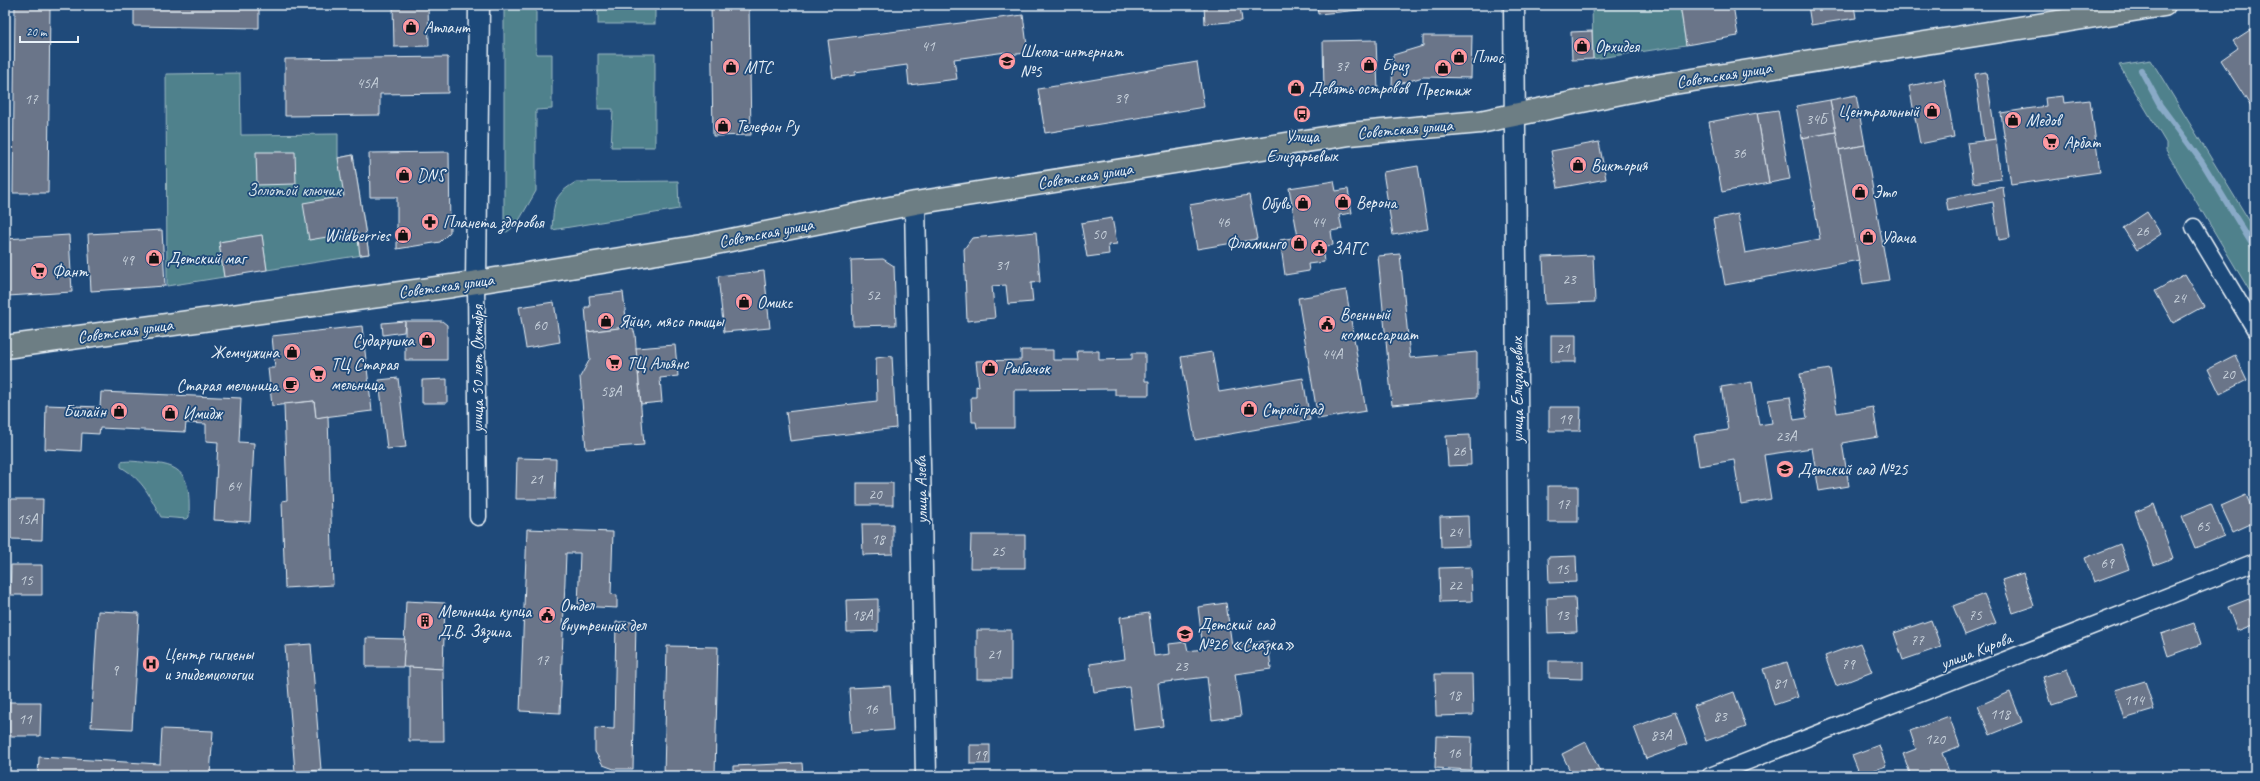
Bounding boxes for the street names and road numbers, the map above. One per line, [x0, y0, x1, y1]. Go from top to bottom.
street label: Советская улица [1675, 57, 1775, 93]
street label: Советская улица [1356, 114, 1455, 144]
street label: Советская улица [1036, 158, 1136, 194]
street label: Советская улица [717, 213, 817, 252]
street label: Советская улица [397, 269, 497, 303]
street label: улица 50 лет Октября [467, 304, 488, 434]
street label: Советская улица [76, 314, 176, 348]
street label: улица Елизарьевых [1507, 336, 1529, 444]
street label: улица Азева [910, 455, 932, 525]
street label: улица Кирова [1936, 627, 2017, 675]

